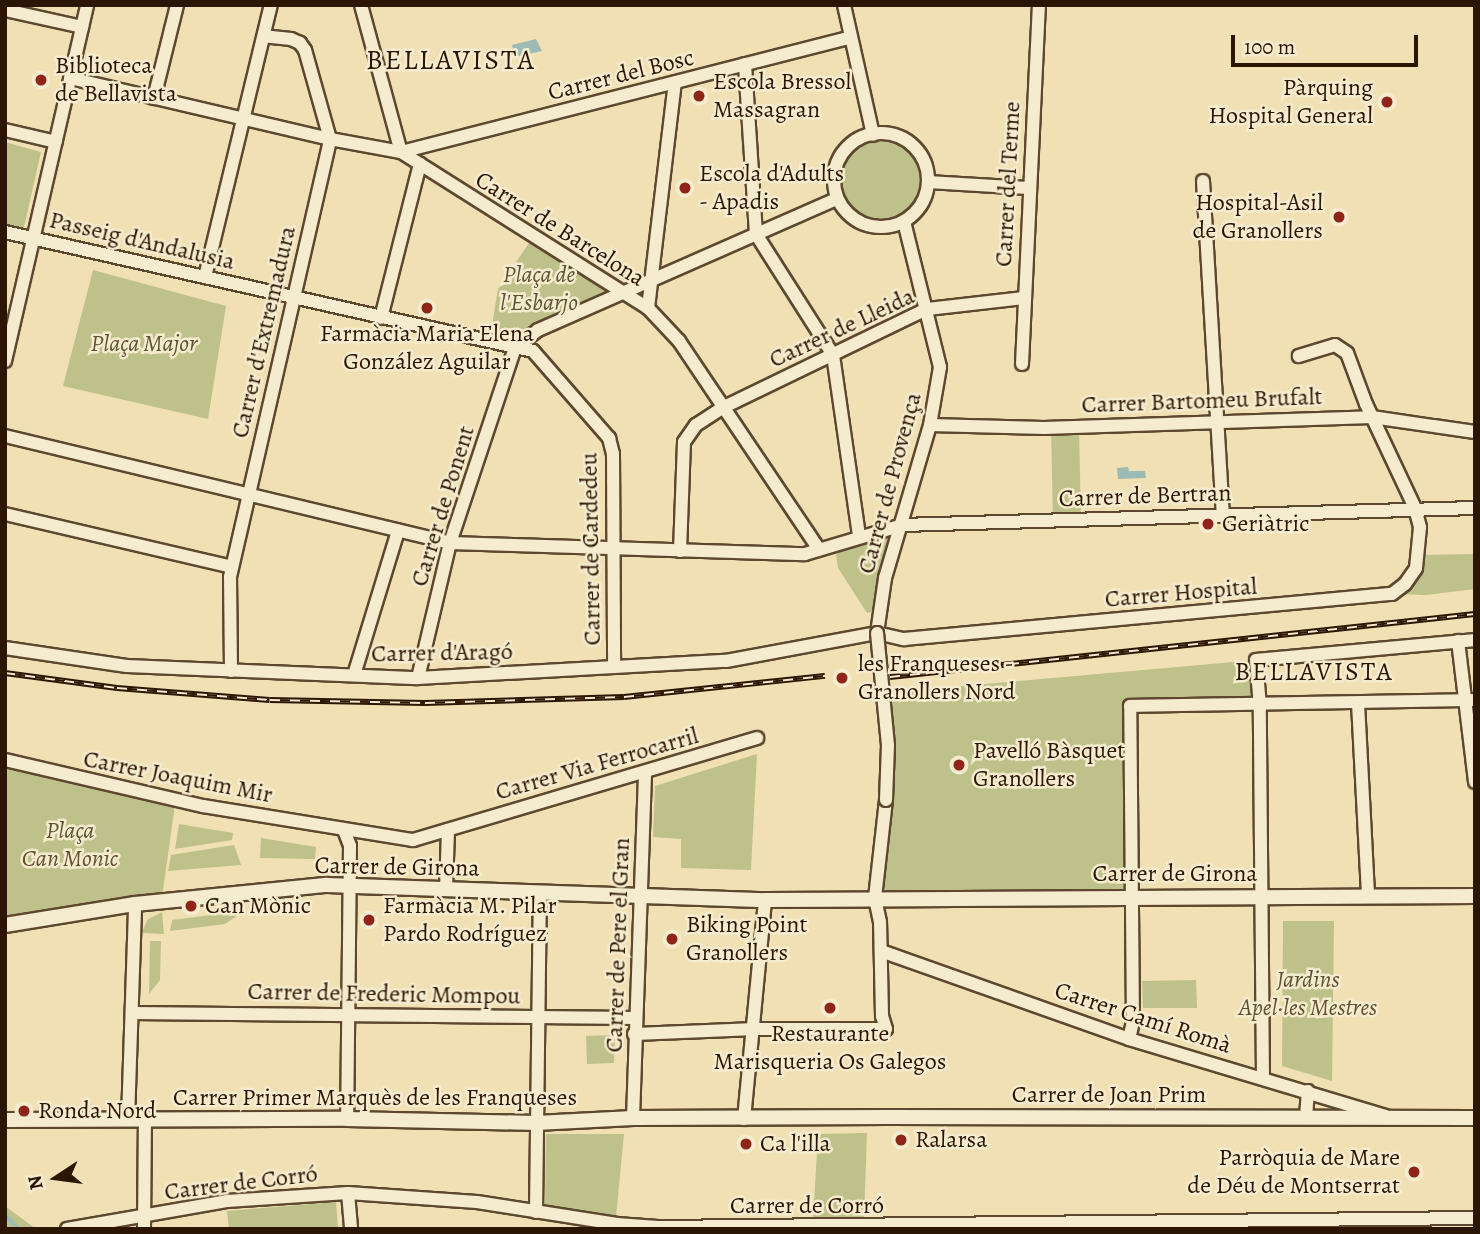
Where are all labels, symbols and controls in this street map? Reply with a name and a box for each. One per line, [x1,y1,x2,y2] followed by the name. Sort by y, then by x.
[1235,21,1422,65] scale bar
[1244,33,1295,61] text: 100 m
[367,43,535,77] district label: BELLAVISTA
[545,43,697,107] street label: Carrer del Bosc
[55,52,177,108] place label: Biblioteca de Bellavista
[713,68,851,124] place label: Escola Bressol Massagran
[33,72,49,88] marker: Biblioteca de Bellavista
[1208,74,1373,130] place label: Pàrquing Hospital General
[691,88,707,104] marker: Escola Bressol Massagran
[1379,94,1395,110] marker: Pàrquing Hospital General
[989,101,1027,267] street label: Carrer del Terme
[699,160,844,216] place label: Escola d'Adults - Apadis
[470,165,650,293] street label: Carrer de Barcelona
[677,180,693,196] marker: Escola d'Adults - Apadis
[1193,189,1323,245] place label: Hospital-Asil de Granollers
[46,206,238,276] street label: Passeig d'Andalusia
[1329,207,1349,227] marker: Hospital-Asil de Granollers
[226,223,302,441] street label: Carrer d'Extremadura
[500,261,578,317] park label: Plaça de l'Esbarjo
[765,282,919,374] street label: Carrer de Lleida
[419,300,435,316] marker: Farmàcia Maria Elena González Aguilar
[320,320,534,376] place label: Farmàcia Maria Elena González Aguilar
[91,330,197,358] park label: Plaça Major
[1081,382,1323,420] street label: Carrer Bartomeu Brufalt
[852,389,928,577] street label: Carrer de Provença
[405,422,481,590] street label: Carrer de Ponent
[575,452,607,646] street label: Carrer de Cardedeu
[1058,479,1232,513] street label: Carrer de Bertran
[1222,510,1309,538] place label: Geriàtric
[1200,516,1216,532] marker: Geriàtric
[1104,572,1258,614] street label: Carrer Hospital
[371,637,513,669] street label: Carrer d'Aragó
[858,650,1015,706] place label: les Franqueses - Granollers Nord
[1236,656,1392,688] district label: BELLAVISTA
[832,668,852,688] marker: les Franqueses - Granollers Nord
[492,721,702,807] street label: Carrer Via Ferrocarril
[973,737,1125,793] place label: Pavelló Bàsquet Granollers
[81,745,275,809] street label: Carrer Joaquim Mir
[951,757,967,773] marker: Pavelló Bàsquet Granollers
[22,817,118,873] park label: Plaça Can Monic
[600,837,636,1053] street label: Carrer de Pere el Gran
[314,851,480,883] street label: Carrer de Girona
[1093,860,1257,888] street label: Carrer de Girona
[205,892,311,920] place label: Can Mònic
[383,892,557,948] place label: Farmàcia M. Pilar Pardo Rodríguez
[183,898,199,914] marker: Can Mònic
[686,911,807,967] place label: Biking Point Granollers
[361,912,377,928] marker: Farmàcia M. Pilar Pardo Rodríguez
[664,931,680,947] marker: Biking Point Granollers
[1239,966,1377,1022] park label: Jardins Apel·les Mestres
[1051,976,1235,1060] street label: Carrer Camí Romà
[247,977,521,1011] street label: Carrer de Frederic Mompou
[822,1000,838,1016] marker: Restaurante Marisqueria Os Galegos
[714,1020,946,1076] place label: Restaurante Marisqueria Os Galegos
[1012,1081,1206,1109] street label: Carrer de Joan Prim
[173,1084,577,1112] street label: Carrer Primer Marquès de les Franqueses
[38,1097,156,1125] place label: Ronda Nord
[16,1103,32,1119] marker: Ronda Nord
[915,1126,987,1154] place label: Ralarsa
[760,1130,831,1158] place label: Ca l'illa
[893,1132,909,1148] marker: Ralarsa
[738,1136,754,1152] marker: Ca l'illa
[21,1143,91,1213] north arrow
[1187,1144,1400,1200] place label: Parròquia de Mare de Déu de Montserrat
[163,1159,319,1207] street label: Carrer de Corró
[1406,1164,1422,1180] marker: Parròquia de Mare de Déu de Montserrat
[21,1173,50,1192] text: N
[730,1192,884,1220] street label: Carrer de Corró

